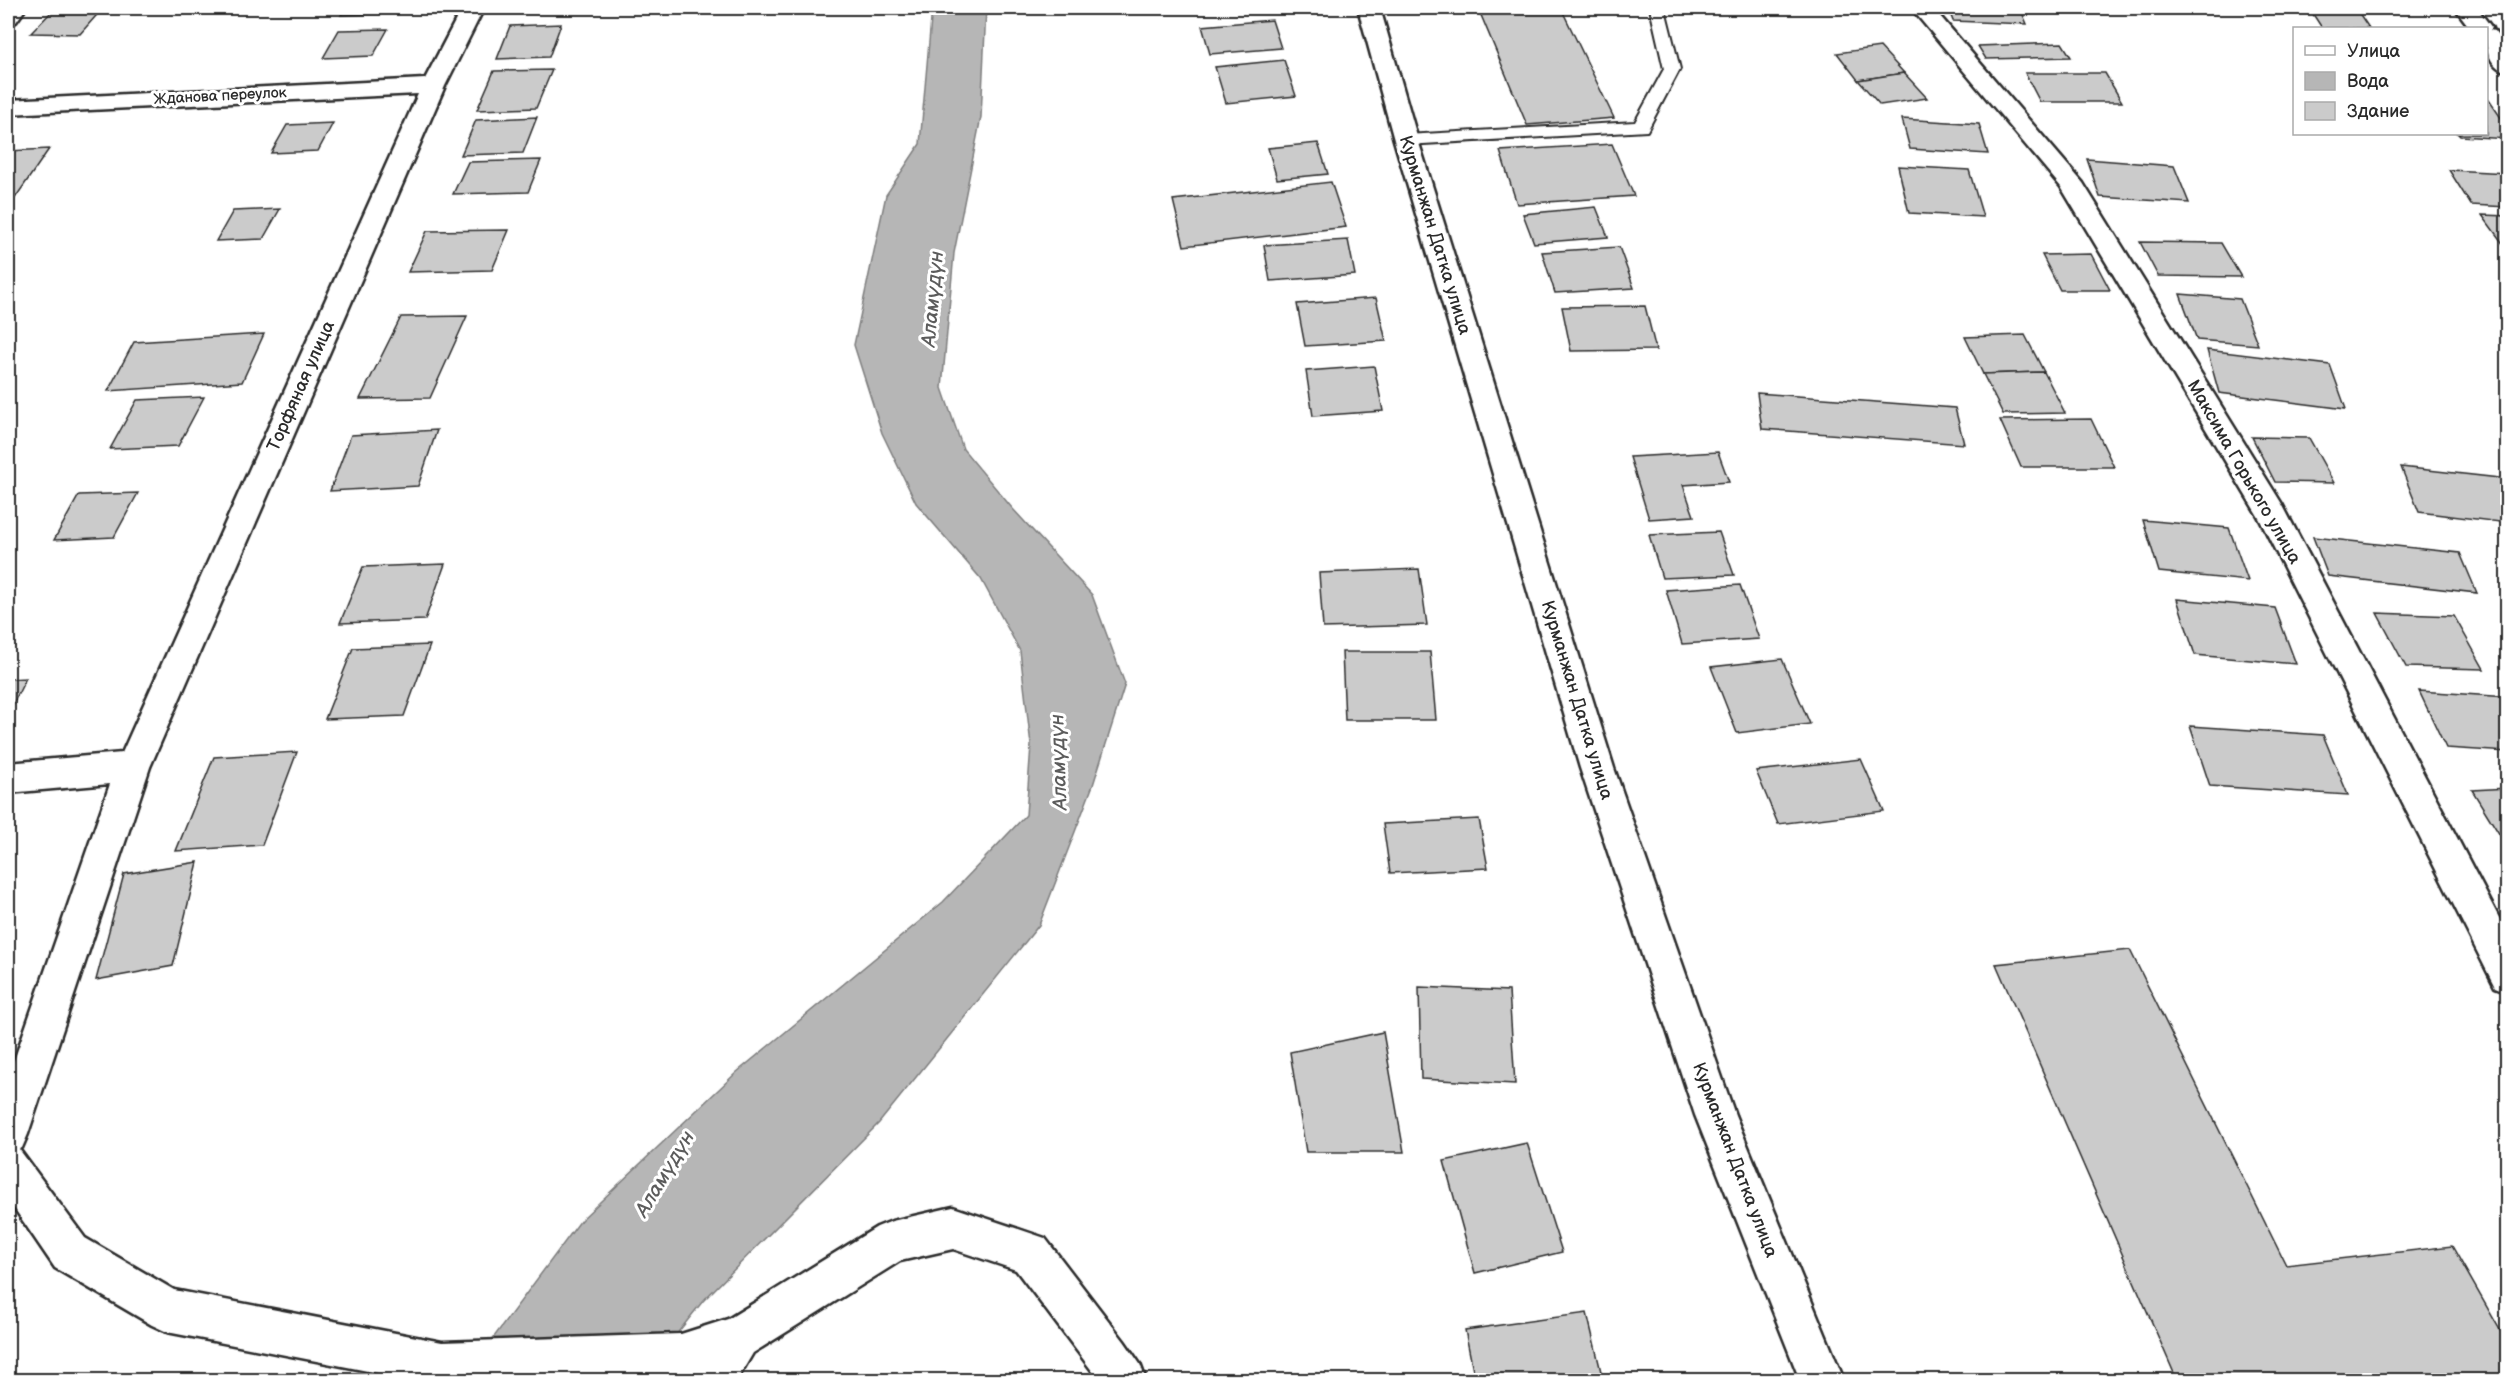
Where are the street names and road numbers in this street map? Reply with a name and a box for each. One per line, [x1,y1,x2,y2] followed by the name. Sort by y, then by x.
[153,83,287,109] street label: Жданова переулок
[1395,133,1475,337] street label: Курманжан Датка улица
[263,317,339,454] street label: Торфяная улица
[2183,376,2305,568] street label: Максима Горького улица
[1537,598,1617,802] street label: Курманжан Датка улица
[1688,1060,1782,1261] street label: Курманжан Датка улица

